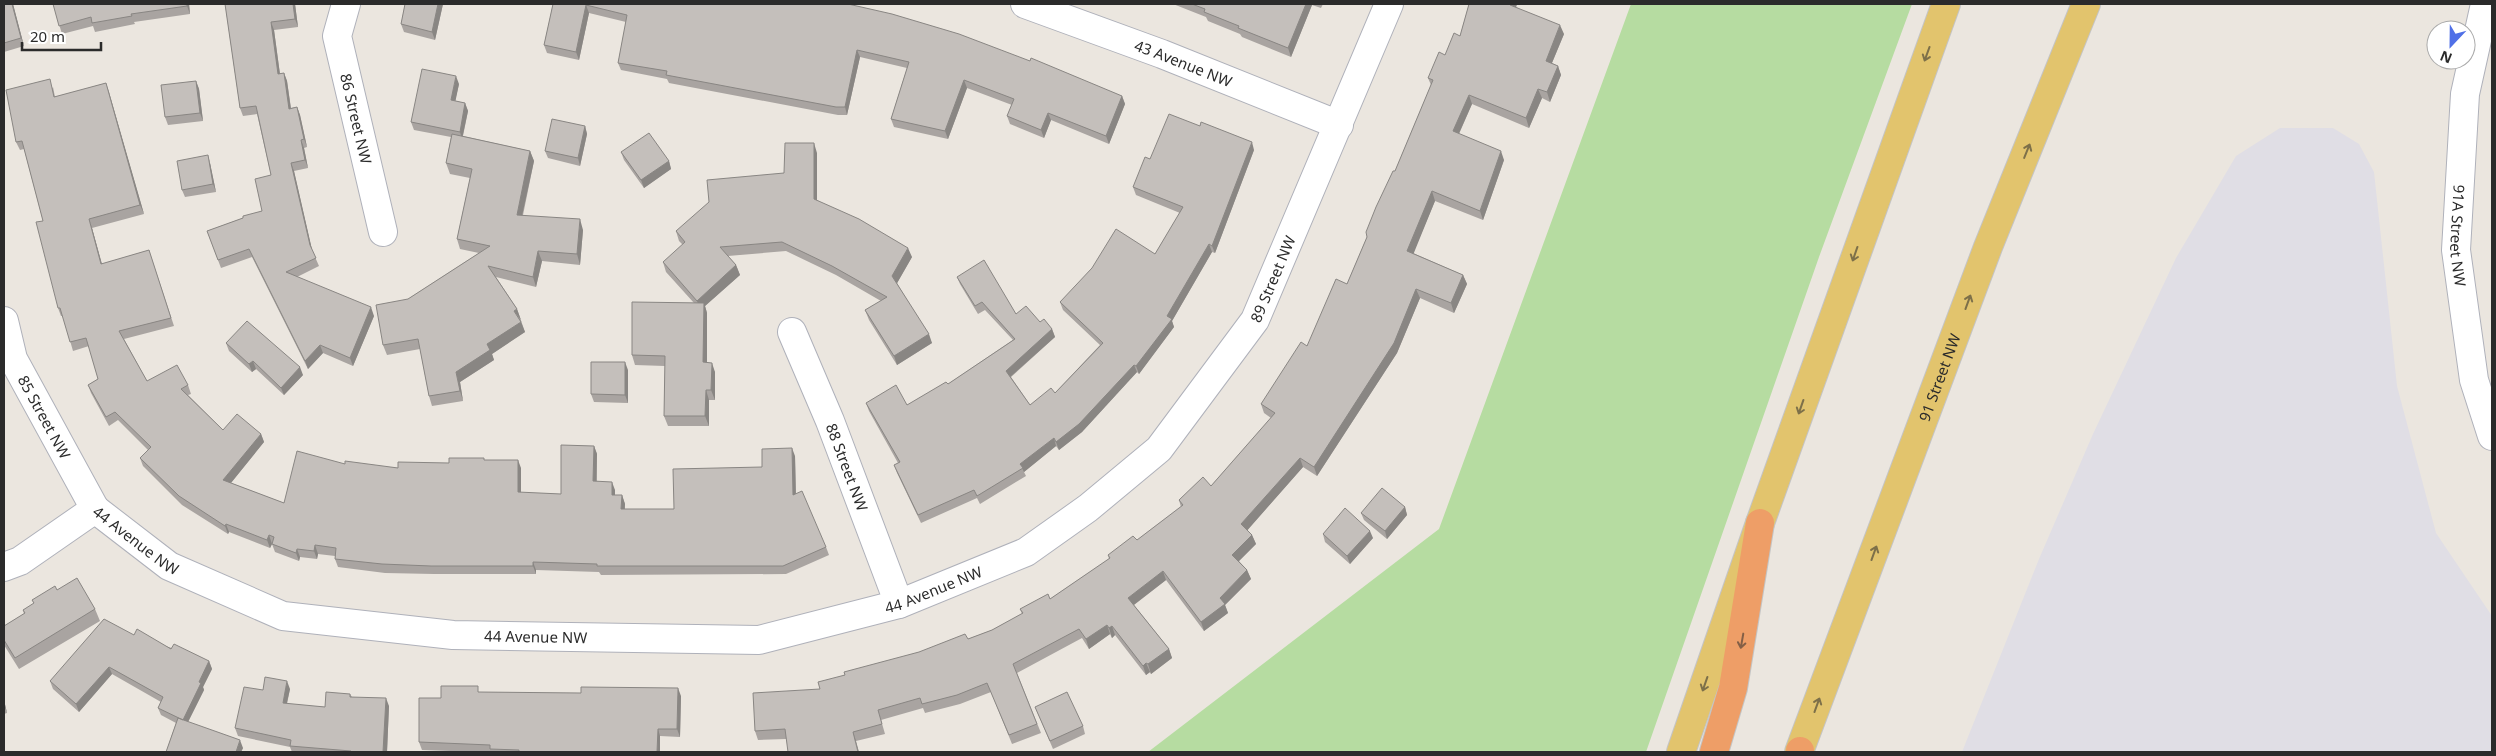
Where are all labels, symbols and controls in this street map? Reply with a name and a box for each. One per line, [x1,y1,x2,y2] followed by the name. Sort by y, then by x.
[22,20,101,52] scale bar
[2426,20,2476,70] north arrow
[30,26,65,46] text: 20 m
[1132,35,1235,91] street label: 43 Avenue NW
[1922,46,1931,61] one-way arrow
[2437,47,2455,68] text: N
[336,71,377,166] street label: 86 Street NW
[2022,144,2032,159] one-way arrow
[2446,184,2471,288] street label: 91A Street NW
[1245,232,1300,325] street label: 89 Street NW
[1850,246,1859,261] one-way arrow
[1963,295,1973,310] one-way arrow
[1914,331,1965,424] street label: 91 Street NW
[14,372,76,462] street label: 85 Street NW
[1796,399,1805,414] one-way arrow
[822,420,873,514] street label: 88 Street NW
[89,501,182,579] street label: 44 Avenue NW
[1870,546,1879,561] one-way arrow
[883,561,985,617] street label: 44 Avenue NW
[484,626,587,647] street label: 44 Avenue NW
[1736,632,1746,648] one-way arrow
[1700,676,1709,691] one-way arrow
[1813,698,1822,713] one-way arrow

